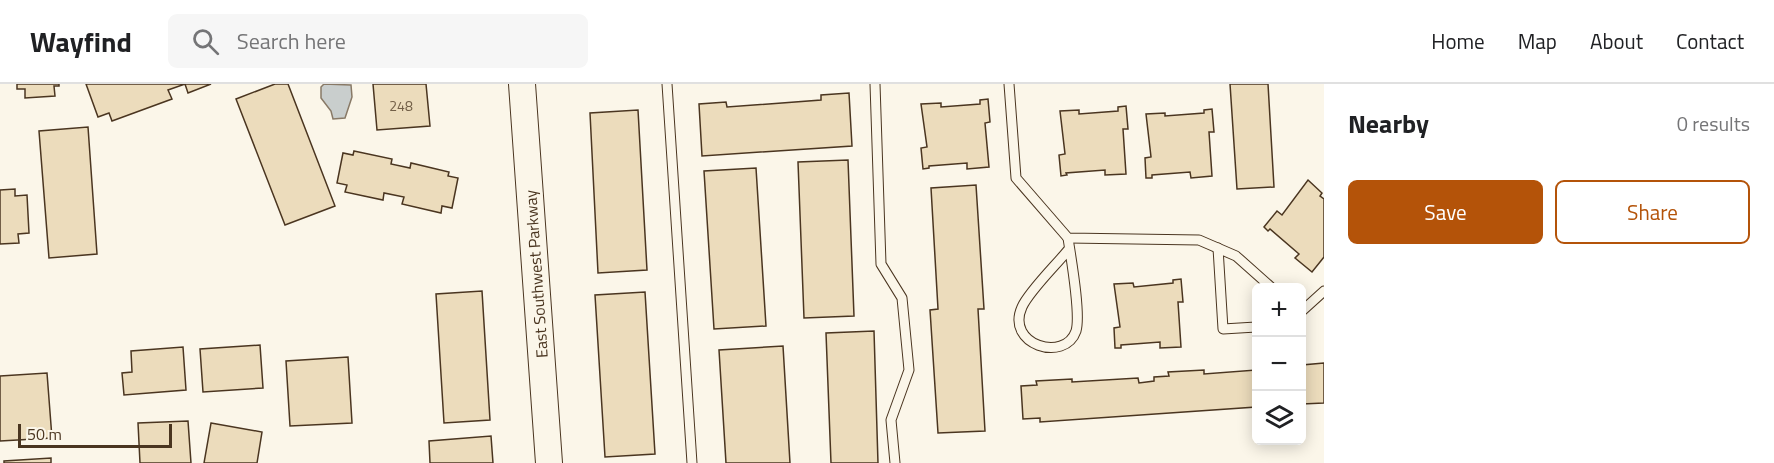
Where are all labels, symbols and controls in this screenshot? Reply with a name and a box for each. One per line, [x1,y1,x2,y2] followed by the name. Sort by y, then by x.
[168,14,588,68] search box
[30,20,132,63] text: Wayfind
[237,24,346,58] text: Search here
[189,25,222,58] icon: search
[1431,25,1485,57] text: Home
[1518,25,1557,57] text: Map
[1590,25,1643,57] text: About
[1676,25,1744,57] text: Contact
[389,95,413,116] house number: 248
[1348,104,1429,143] text: Nearby
[1677,108,1750,139] text: 0 results
[1348,180,1543,244] button: Save
[1555,180,1750,244] button: Share
[518,189,554,359] street label: East Southwest Parkway
[1252,283,1306,445] map controls
[1252,283,1306,337] button: +
[1252,337,1306,391] button: −
[1252,391,1306,445] button: layers
[18,421,172,448] scale bar
[27,422,62,446] text: 50 m

